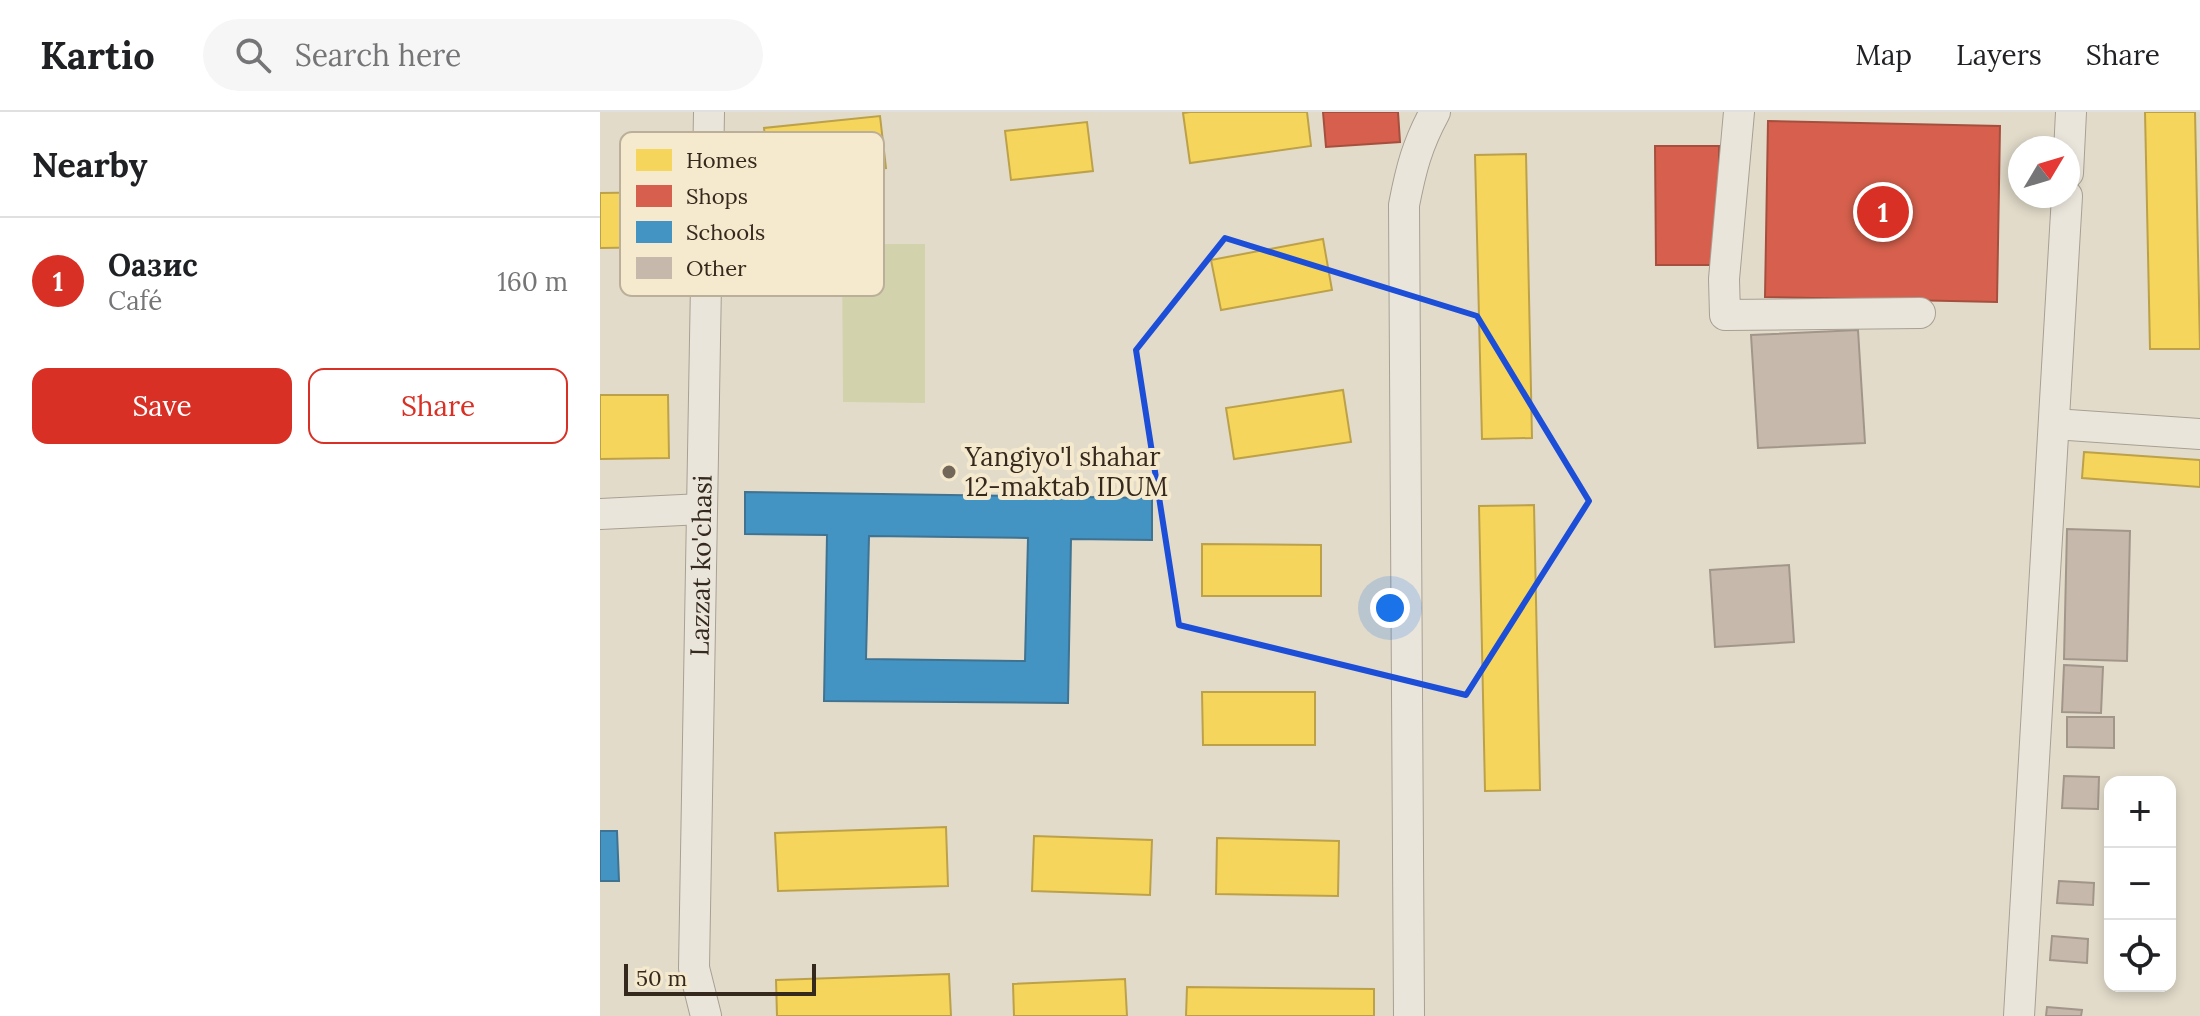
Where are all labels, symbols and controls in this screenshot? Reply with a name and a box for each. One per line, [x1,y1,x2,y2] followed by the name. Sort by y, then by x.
[203,19,763,91] search box
[40,31,155,79] text: Kartio
[231,33,275,77] icon: search
[295,36,461,74] text: Search here
[1855,37,1912,73] text: Map
[1956,37,2042,73] text: Layers
[2086,37,2160,73] text: Share
[620,132,884,296] legend
[2008,136,2080,208] north arrow
[32,143,148,186] text: Nearby
[686,146,757,174] text: Homes
[686,182,748,210] text: Shops
[1857,182,1909,242] pin: 1
[686,218,765,246] text: Schools
[108,246,198,284] text: Оазис
[686,254,747,282] text: Other
[53,265,63,298] text: 1
[497,265,568,298] text: 160 m
[108,284,162,317] text: Café
[32,368,292,444] button: Save
[308,368,568,444] button: Share
[964,440,1168,503] place label: Yangiyo'l shahar 12-maktab IDUM
[940,463,958,481] marker: Yangiyo'l shahar 12-maktab IDUM
[682,475,719,657] street label: Lazzat ko'chasi
[1370,588,1410,628] your location
[2104,776,2176,992] map controls
[2104,776,2176,848] button: +
[2104,848,2176,920] button: −
[2104,920,2176,992] button: locate
[624,960,816,996] scale bar
[636,964,687,992] text: 50 m

